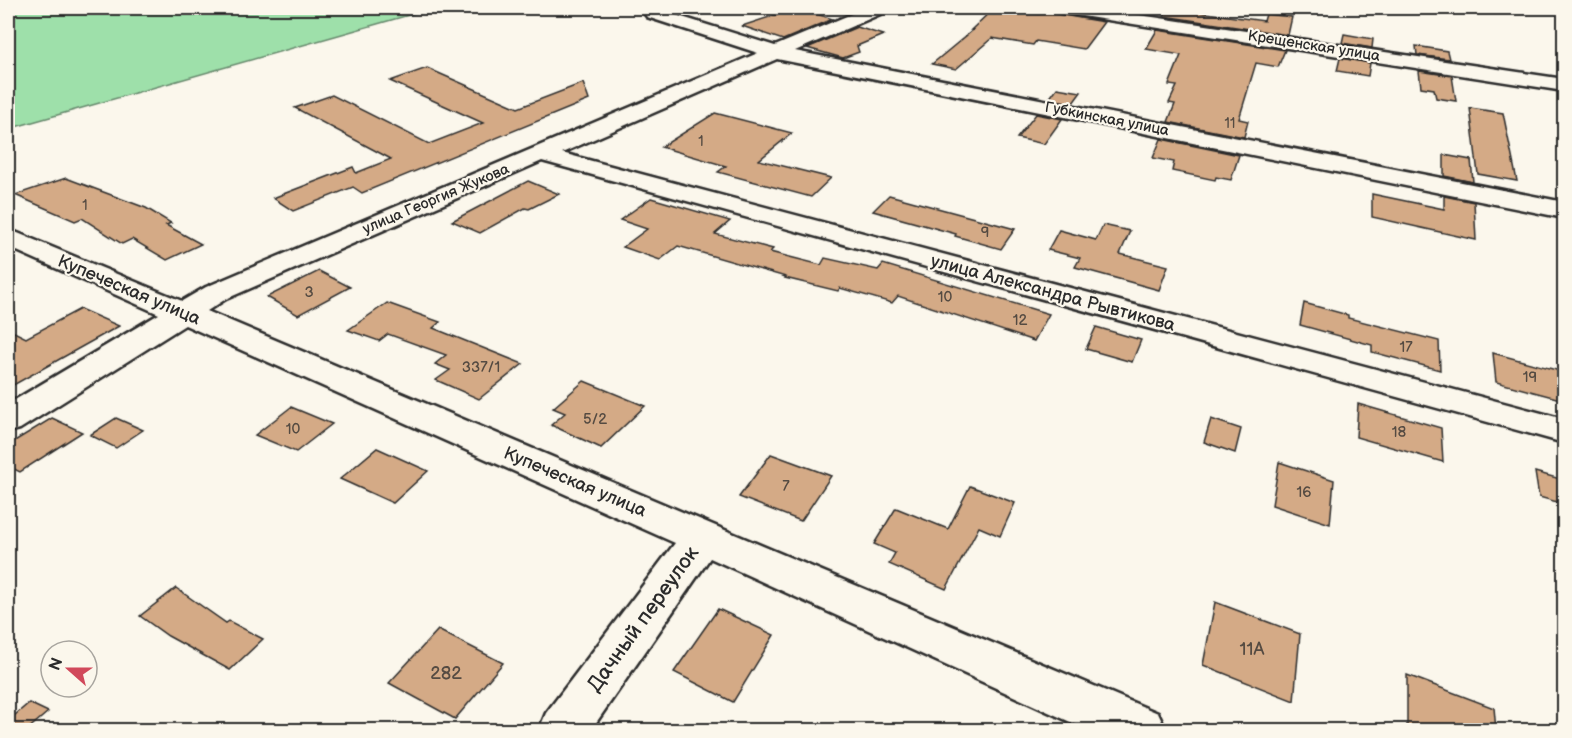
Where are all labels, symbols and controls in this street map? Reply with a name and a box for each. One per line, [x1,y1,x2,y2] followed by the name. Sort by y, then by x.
[1247,26,1382,66] street label: Крещенская улица
[1043,98,1171,140] street label: Губкинская улица
[1225,115,1235,132] house number: 11
[698,133,704,150] house number: 1
[360,159,512,238] street label: улица Георгия Жукова
[82,197,88,214] house number: 1
[981,223,989,242] house number: 9
[54,250,204,330] street label: Купеческая улица
[928,250,1178,336] street label: улица Александра Рывтикова
[304,283,314,302] house number: 3
[938,288,952,307] house number: 10
[1013,311,1027,330] house number: 12
[1399,338,1413,357] house number: 17
[462,358,500,377] house number: 337/1
[1523,368,1537,387] house number: 19
[583,410,607,429] house number: 5/2
[286,420,300,439] house number: 10
[1392,423,1407,442] house number: 18
[500,442,650,522] street label: Купеческая улица
[782,477,790,496] house number: 7
[1297,483,1311,502] house number: 16
[582,541,704,697] street label: Дачный переулок
[39,639,99,699] north arrow
[1240,639,1265,660] house number: 11А
[45,655,67,673] text: N
[430,663,462,684] house number: 282

